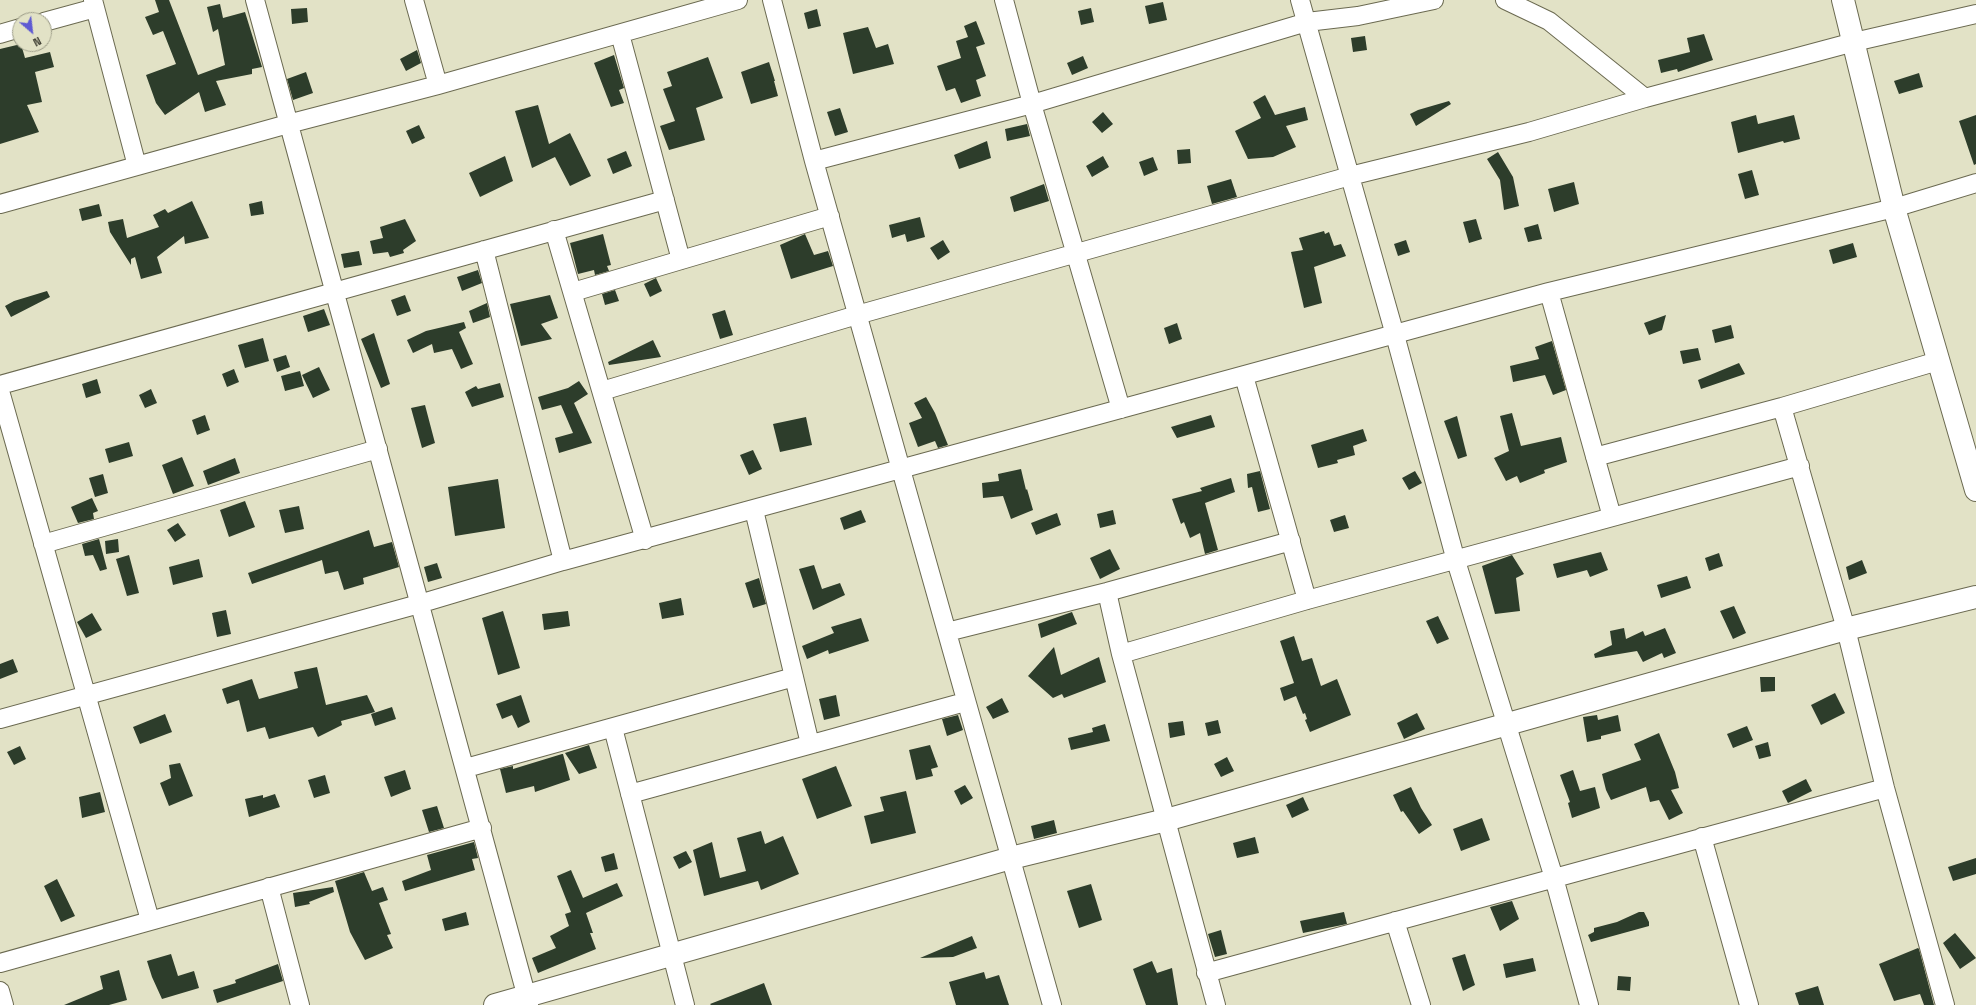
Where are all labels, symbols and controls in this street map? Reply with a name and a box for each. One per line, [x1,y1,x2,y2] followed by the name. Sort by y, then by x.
[12,12,52,52] north arrow
[31,34,44,50] text: N

